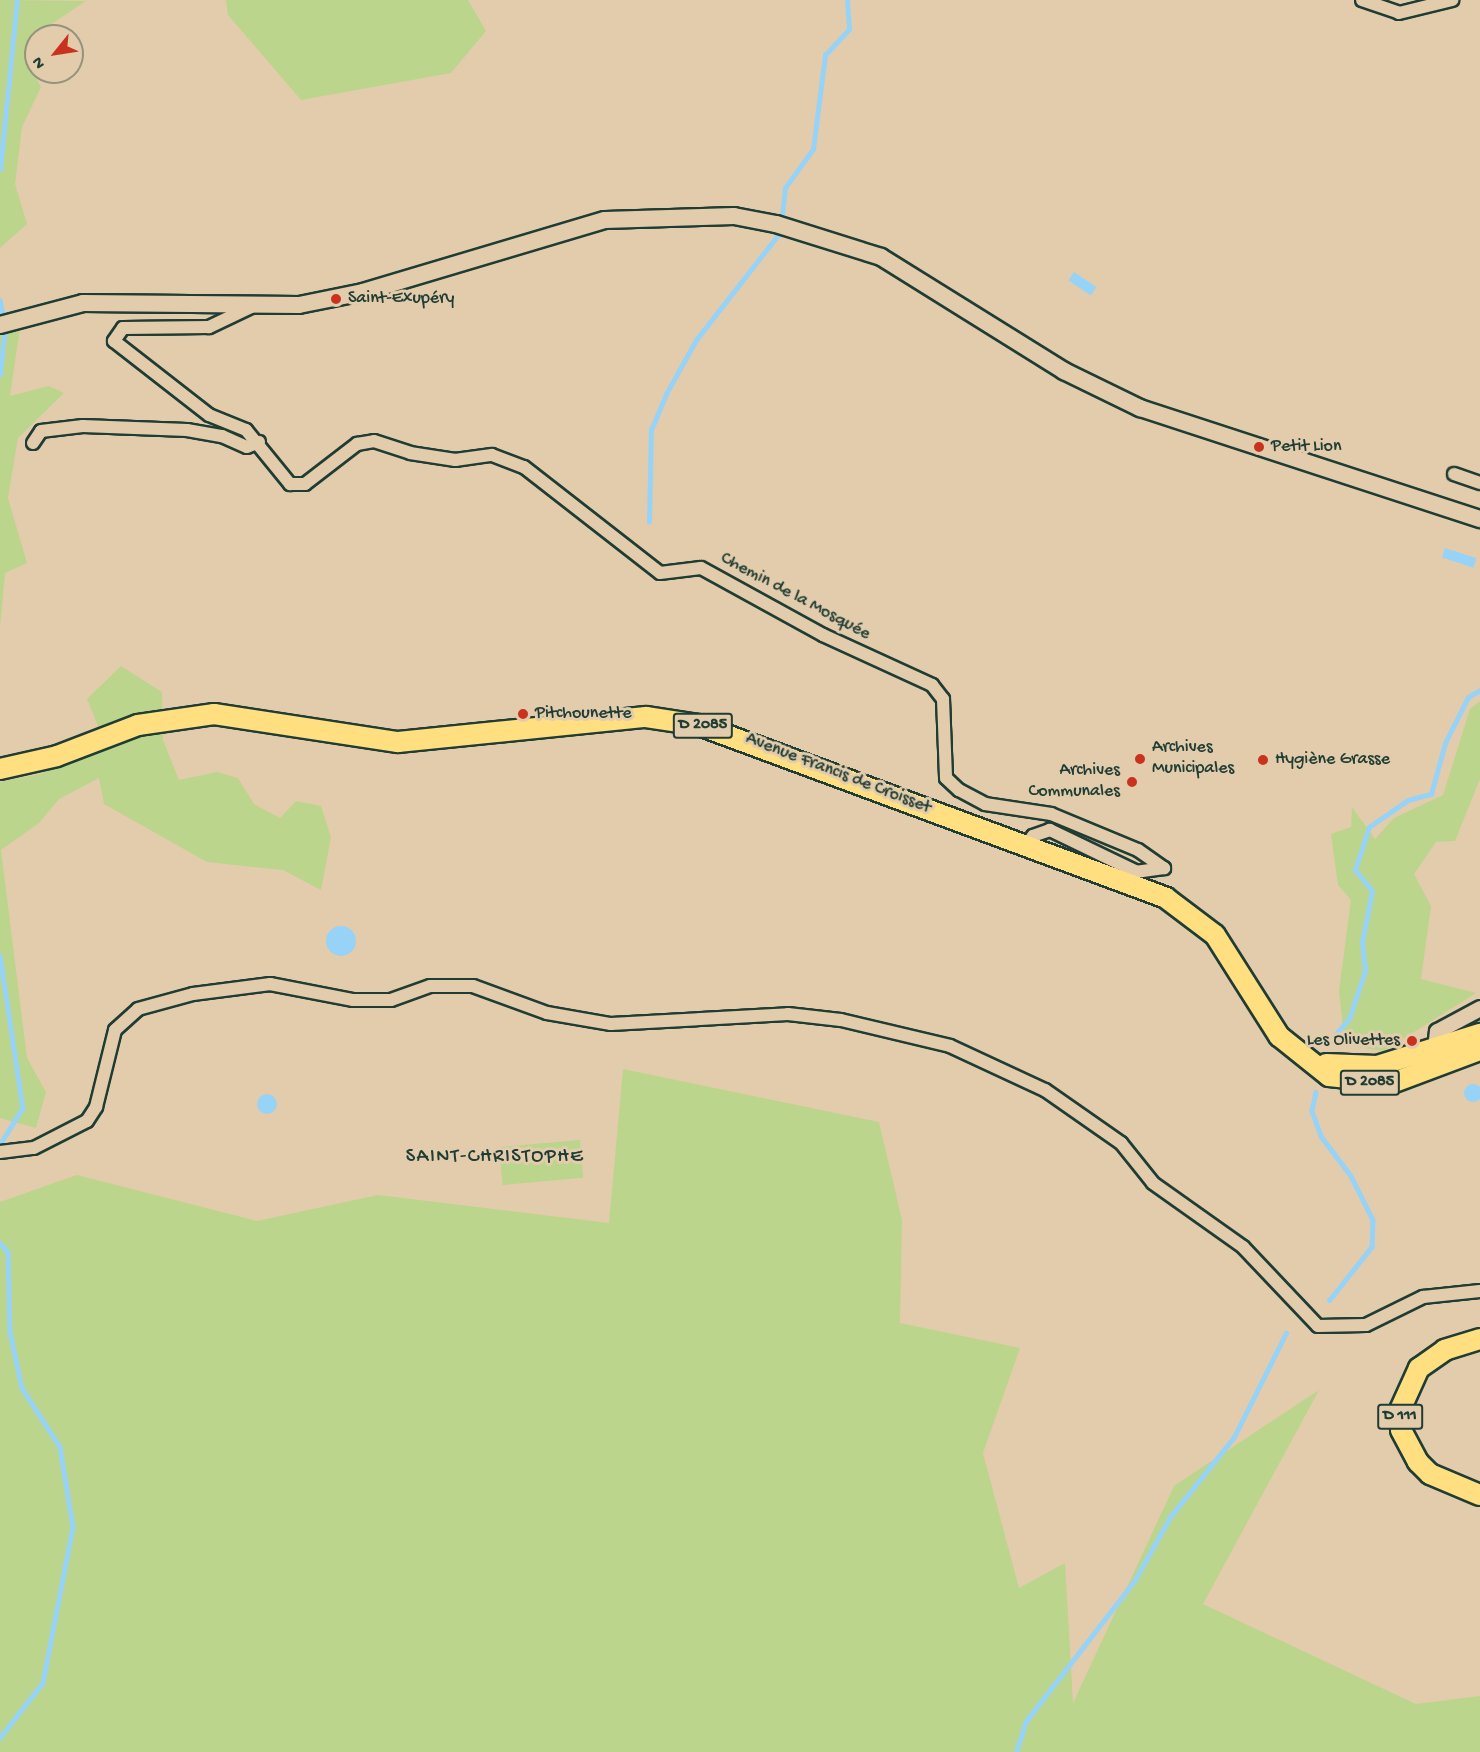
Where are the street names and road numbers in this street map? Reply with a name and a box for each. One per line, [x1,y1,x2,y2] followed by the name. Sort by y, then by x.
[716,548,874,646] street label: Chemin de la Mosquée
[672,713,734,739] road number: D 2085
[742,729,934,819] street label: Avenue Francis de Croisset
[1338,1070,1402,1096] road number: D 2085
[1376,1404,1424,1430] road number: D 111

